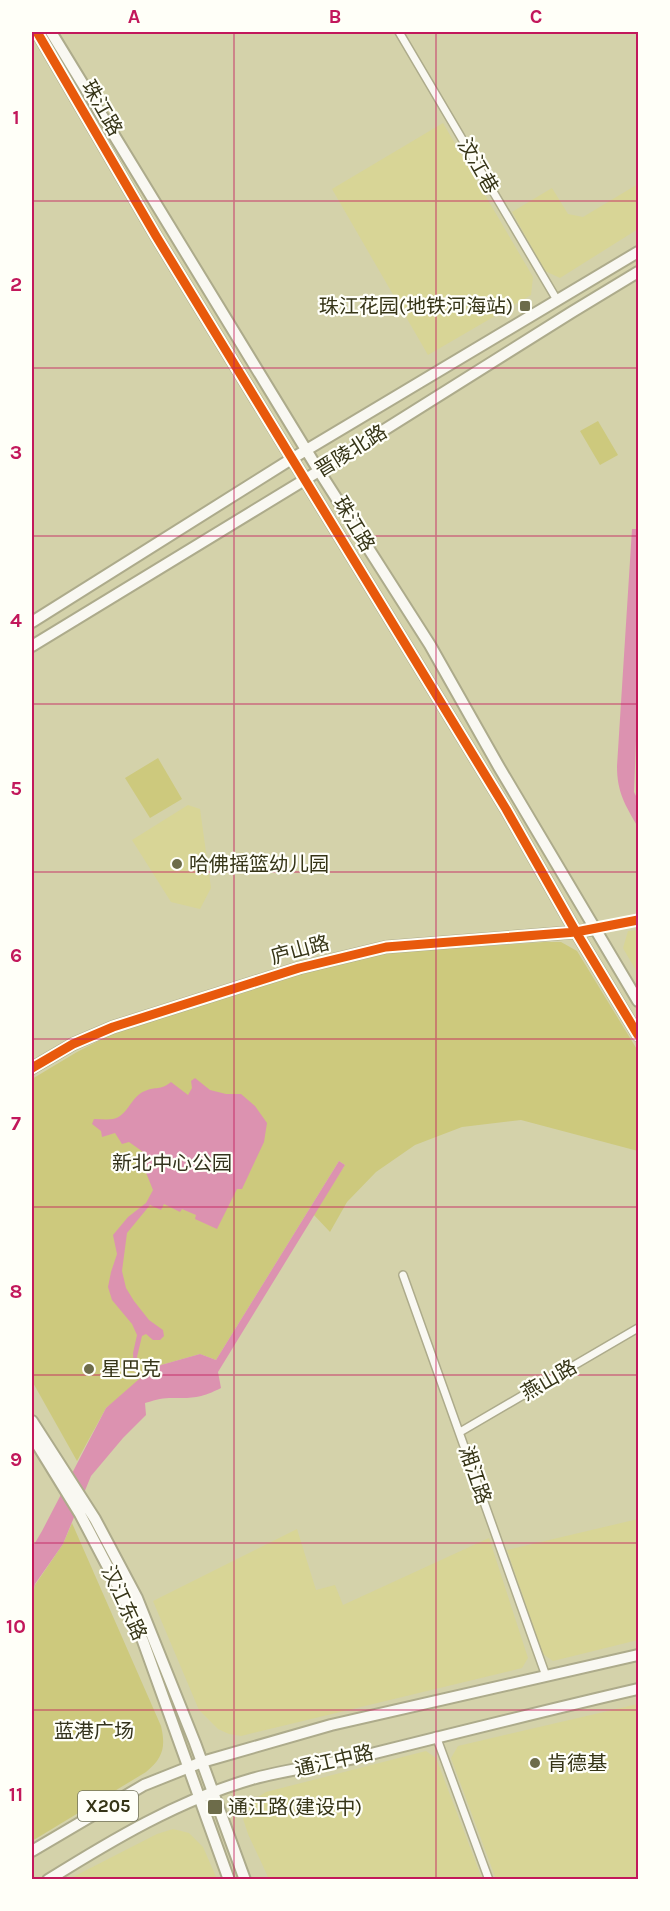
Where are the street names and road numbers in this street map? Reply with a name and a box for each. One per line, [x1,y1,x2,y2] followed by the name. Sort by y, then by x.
[77,76,127,140] street label: 珠江路
[453,134,503,198] street label: 汶江巷
[311,420,391,482] street label: 晋陵北路
[329,492,379,556] street label: 珠江路
[268,931,332,969] street label: 庐山路
[517,1355,581,1405] street label: 燕山路
[454,1443,496,1507] street label: 湘江路
[97,1562,151,1644] street label: 汉江东路
[292,1741,376,1781] street label: 通江中路
[78,1791,138,1821] road number: X205

